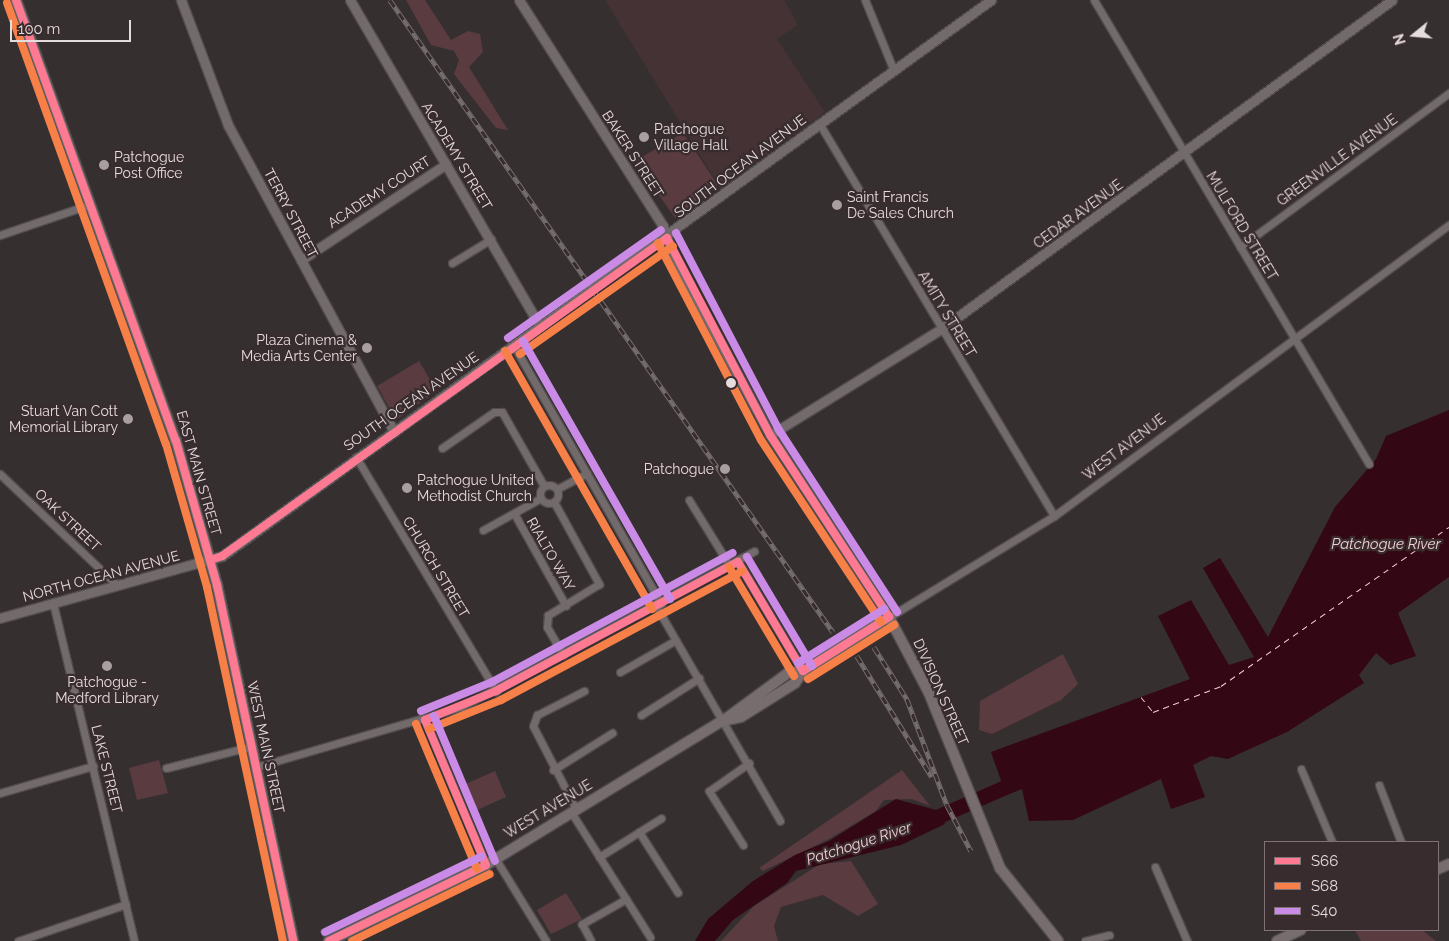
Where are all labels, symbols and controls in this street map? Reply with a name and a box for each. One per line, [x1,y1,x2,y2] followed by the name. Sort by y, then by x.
[12,10,134,42] scale bar
[1389,10,1439,60] north arrow
[18,20,60,38] text: 100 m
[1390,32,1409,47] text: N
[418,99,496,213] street label: ACADEMY STREET
[599,107,667,201] street label: BAKER STREET
[671,111,809,221] street label: SOUTH OCEAN AVENUE
[1273,111,1401,209] street label: GREENVILLE AVENUE
[654,121,728,154] place label: Patchogue Village Hall
[638,131,650,143] marker: Patchogue Village Hall
[114,149,184,182] place label: Patchogue Post Office
[324,152,434,232] street label: ACADEMY COURT
[98,159,110,171] marker: Patchogue Post Office
[260,165,322,261] street label: TERRY STREET
[1203,169,1281,283] street label: MULFORD STREET
[1030,176,1126,252] street label: CEDAR AVENUE
[847,189,954,222] place label: Saint Francis De Sales Church
[831,199,843,211] marker: Saint Francis De Sales Church
[915,268,979,360] street label: AMITY STREET
[241,332,357,364] place label: Plaza Cinema & Media Arts Center
[361,342,373,354] marker: Plaza Cinema & Media Arts Center
[340,348,482,454] street label: SOUTH OCEAN AVENUE
[726,378,736,388] unlabelled marker
[9,403,118,436] place label: Stuart Van Cott Memorial Library
[173,408,225,538] street label: EAST MAIN STREET
[1079,410,1169,484] street label: WEST AVENUE
[122,413,134,425] marker: Stuart Van Cott Memorial Library
[644,461,714,477] place label: Patchogue
[718,462,732,476] marker: Patchogue
[417,472,534,504] place label: Patchogue United Methodist Church
[401,482,413,494] marker: Patchogue United Methodist Church
[32,485,104,555] street label: OAK STREET
[399,513,473,621] street label: CHURCH STREET
[523,514,579,594] street label: RIALTO WAY
[1331,536,1441,554] water label: Patchogue River
[21,547,181,605] street label: NORTH OCEAN AVENUE
[910,636,972,748] street label: DIVISION STREET
[101,660,113,672] marker: Patchogue - Medford Library
[55,674,159,706] place label: Patchogue - Medford Library
[244,679,288,815] street label: WEST MAIN STREET
[88,723,126,815] street label: LAKE STREET
[501,776,595,842] street label: WEST AVENUE
[804,819,914,869] water label: Patchogue River
[1264,841,1439,931] legend
[1311,852,1338,870] text: S66
[1311,877,1338,895] text: S68
[1311,902,1337,920] text: S40

